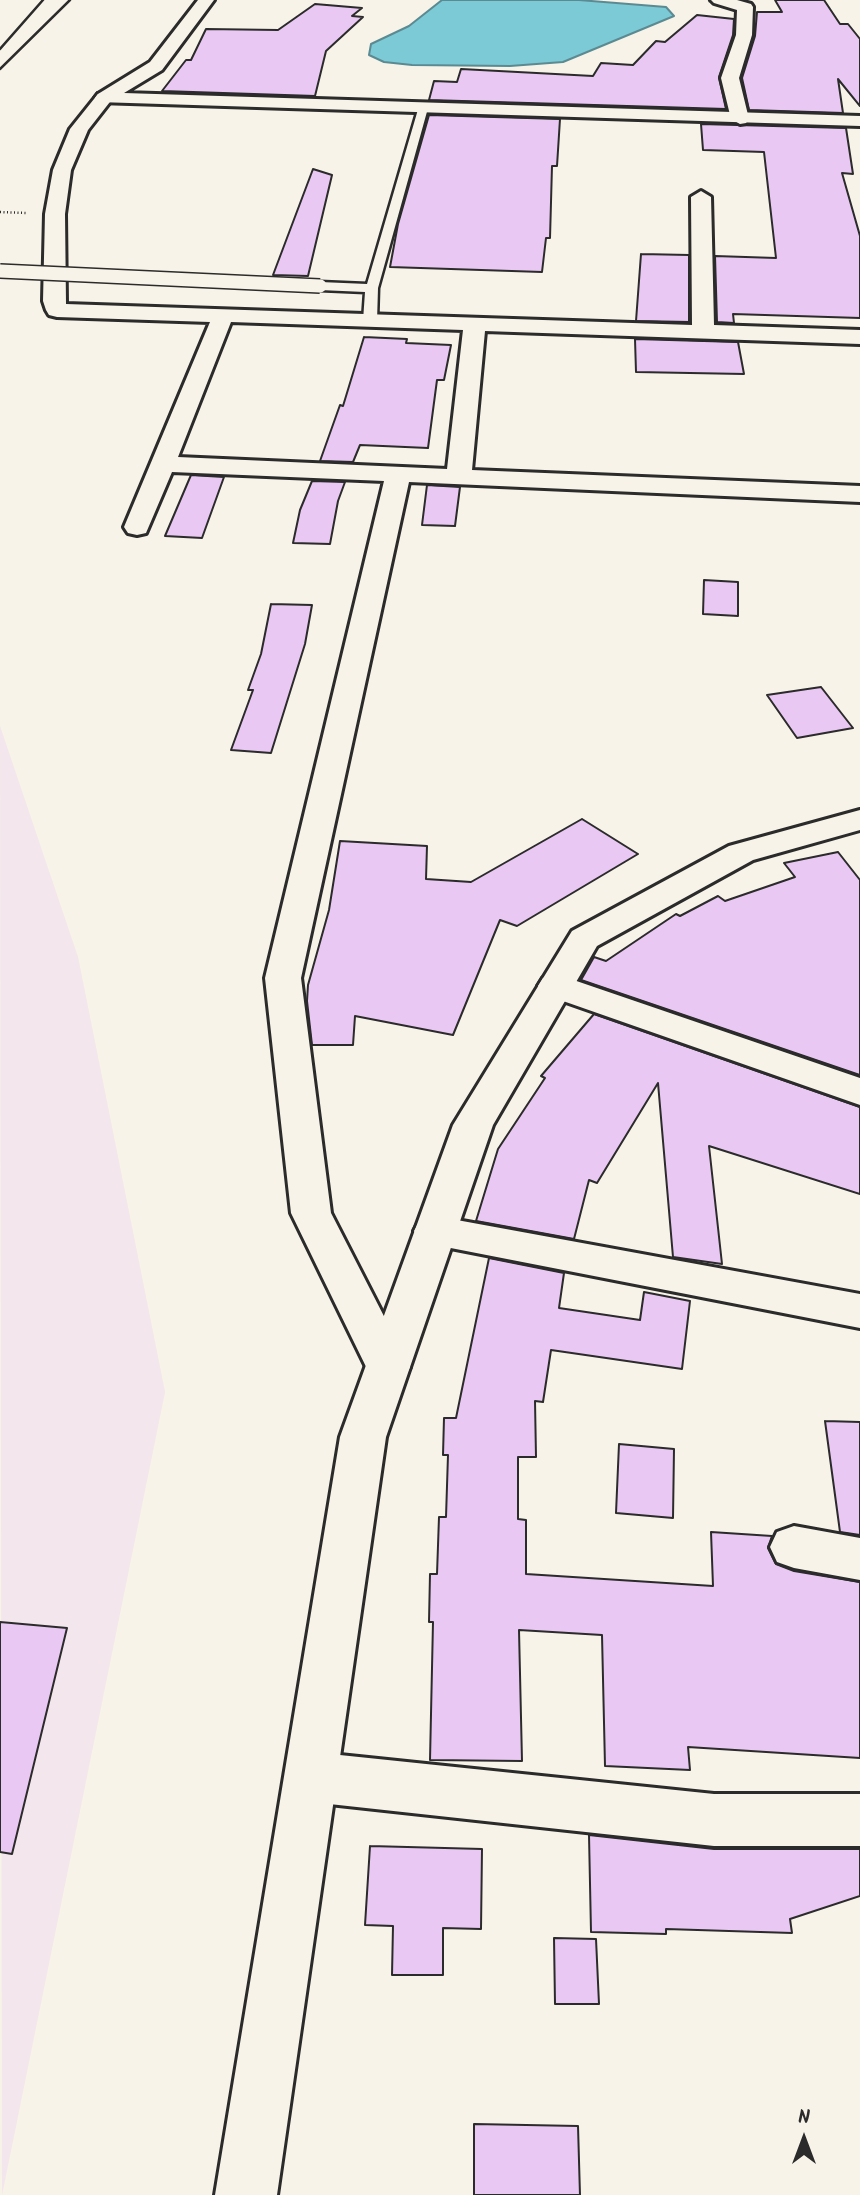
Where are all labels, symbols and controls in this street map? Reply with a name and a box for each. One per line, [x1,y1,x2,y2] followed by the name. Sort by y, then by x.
[798,2103,810,2133] text: N
[769,2104,839,2174] north arrow

